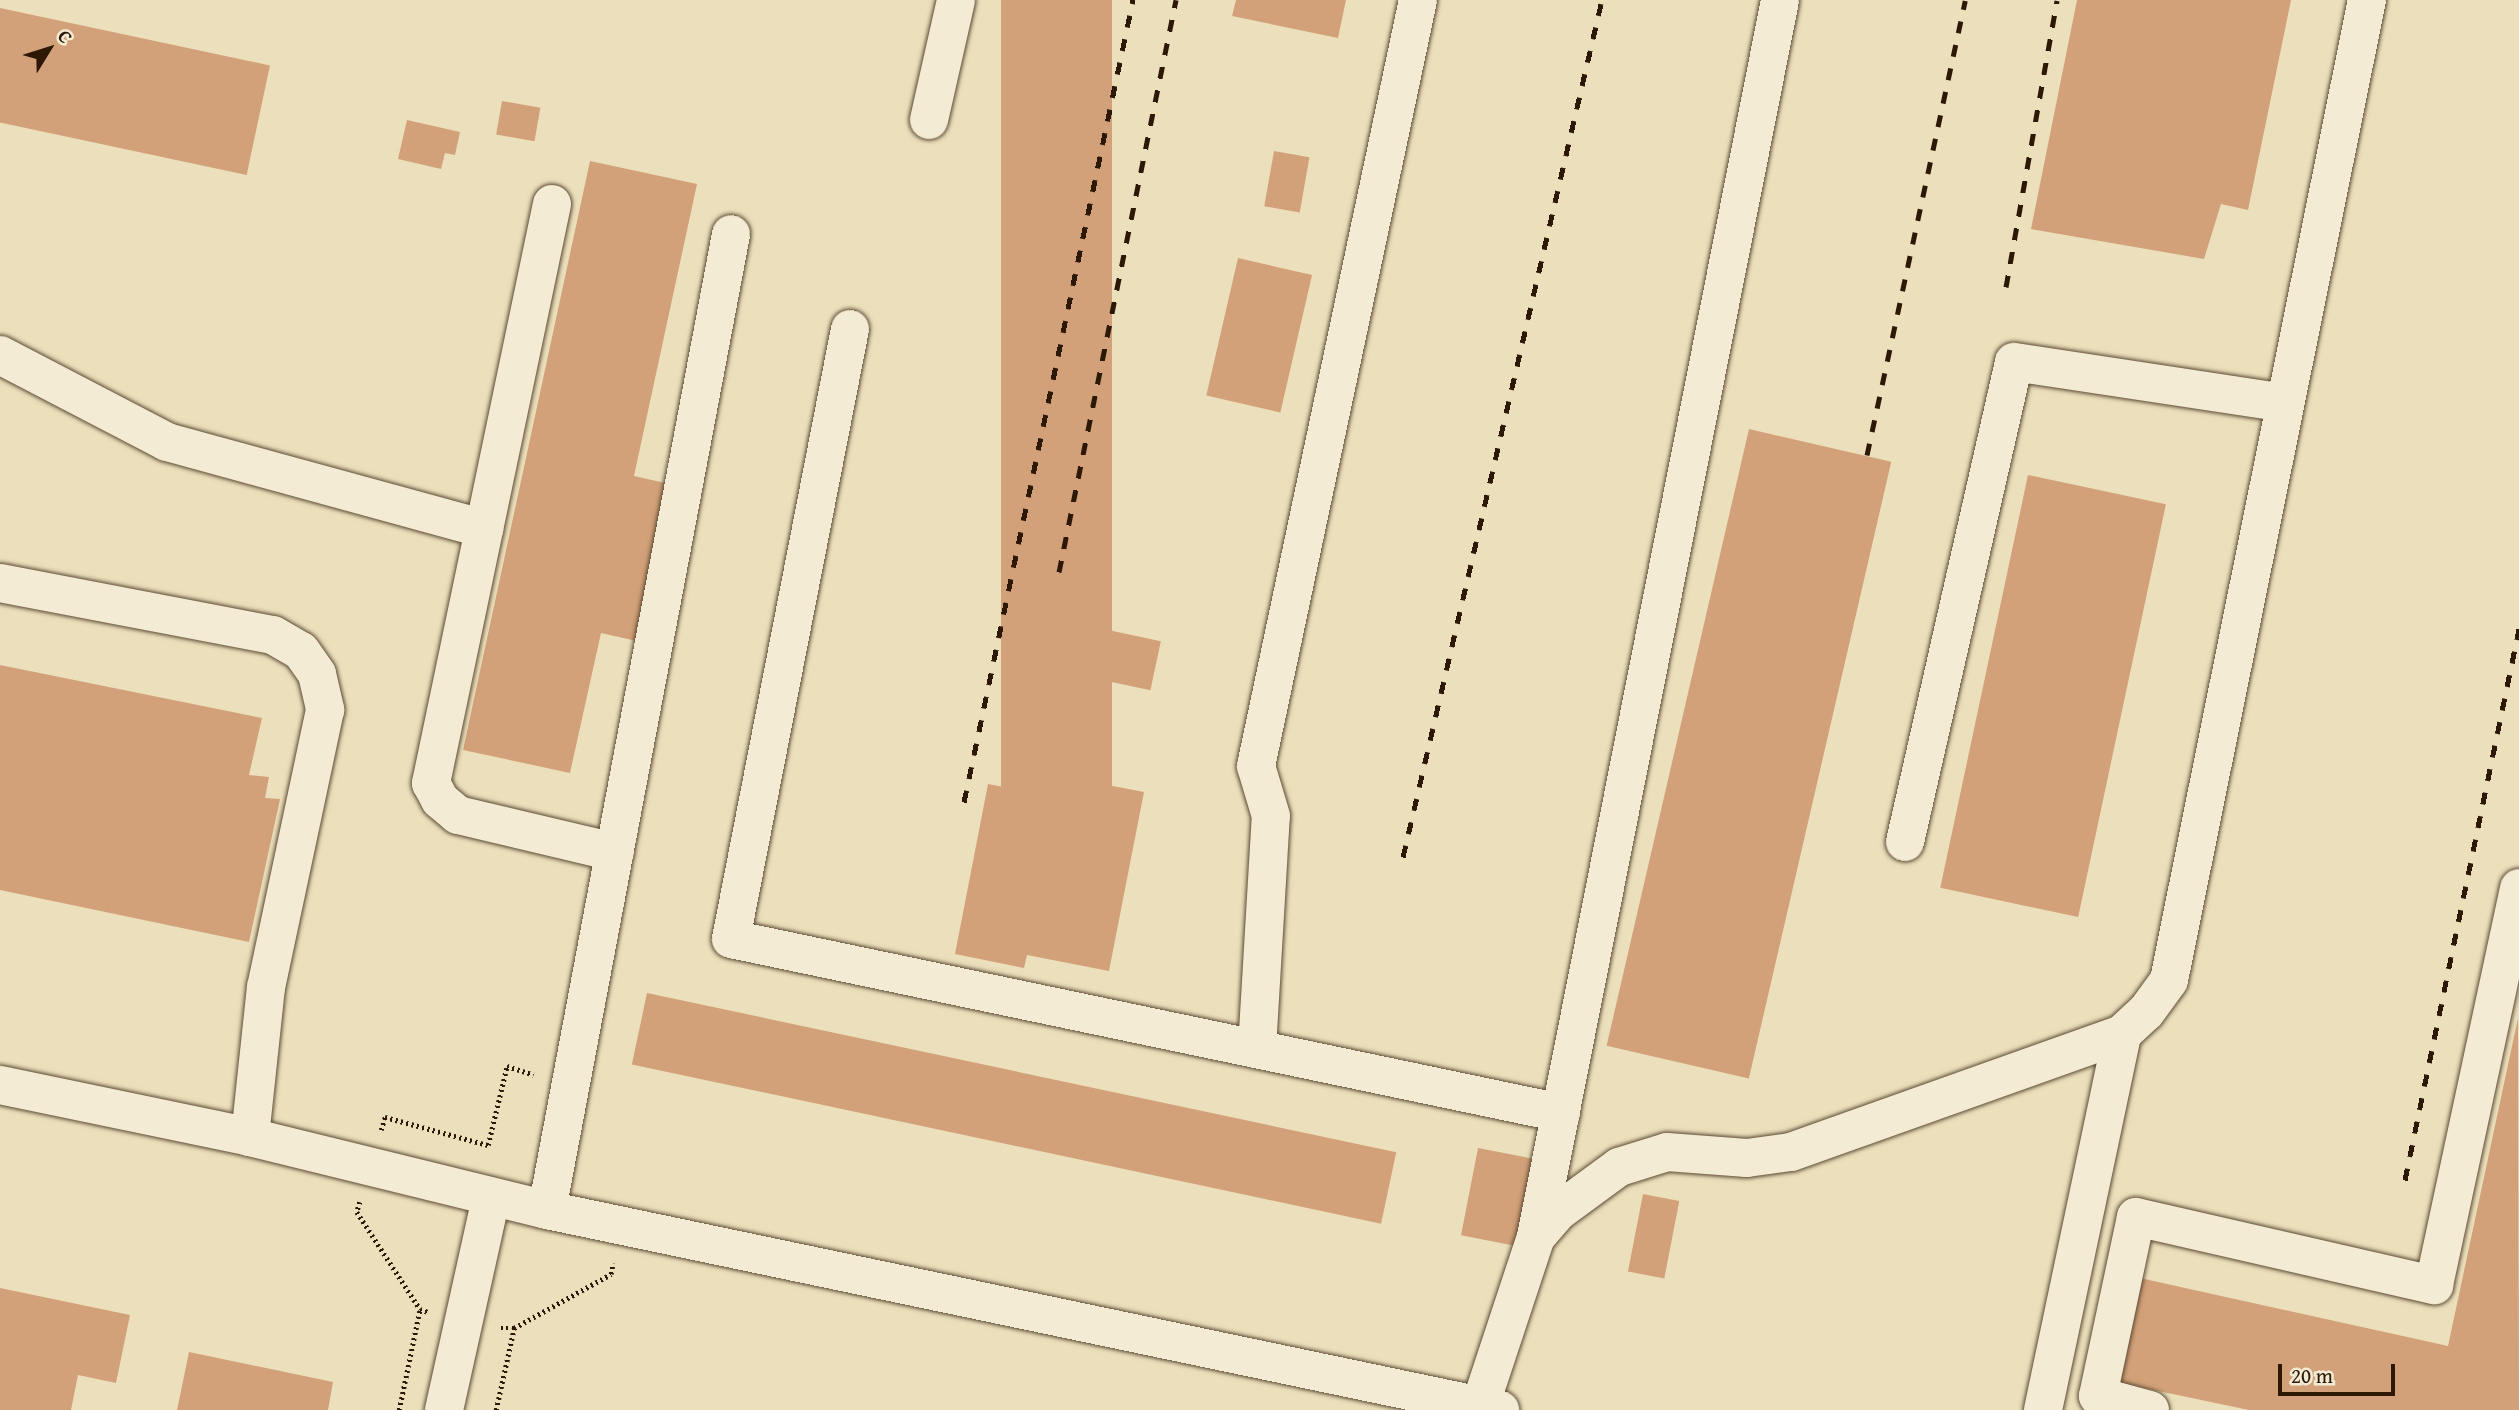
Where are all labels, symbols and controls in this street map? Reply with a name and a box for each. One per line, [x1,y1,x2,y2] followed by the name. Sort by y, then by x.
[14,14,84,84] north arrow
[51,23,80,49] text: С
[2281,1350,2398,1394] scale bar
[2291,1360,2333,1391] text: 20 m

